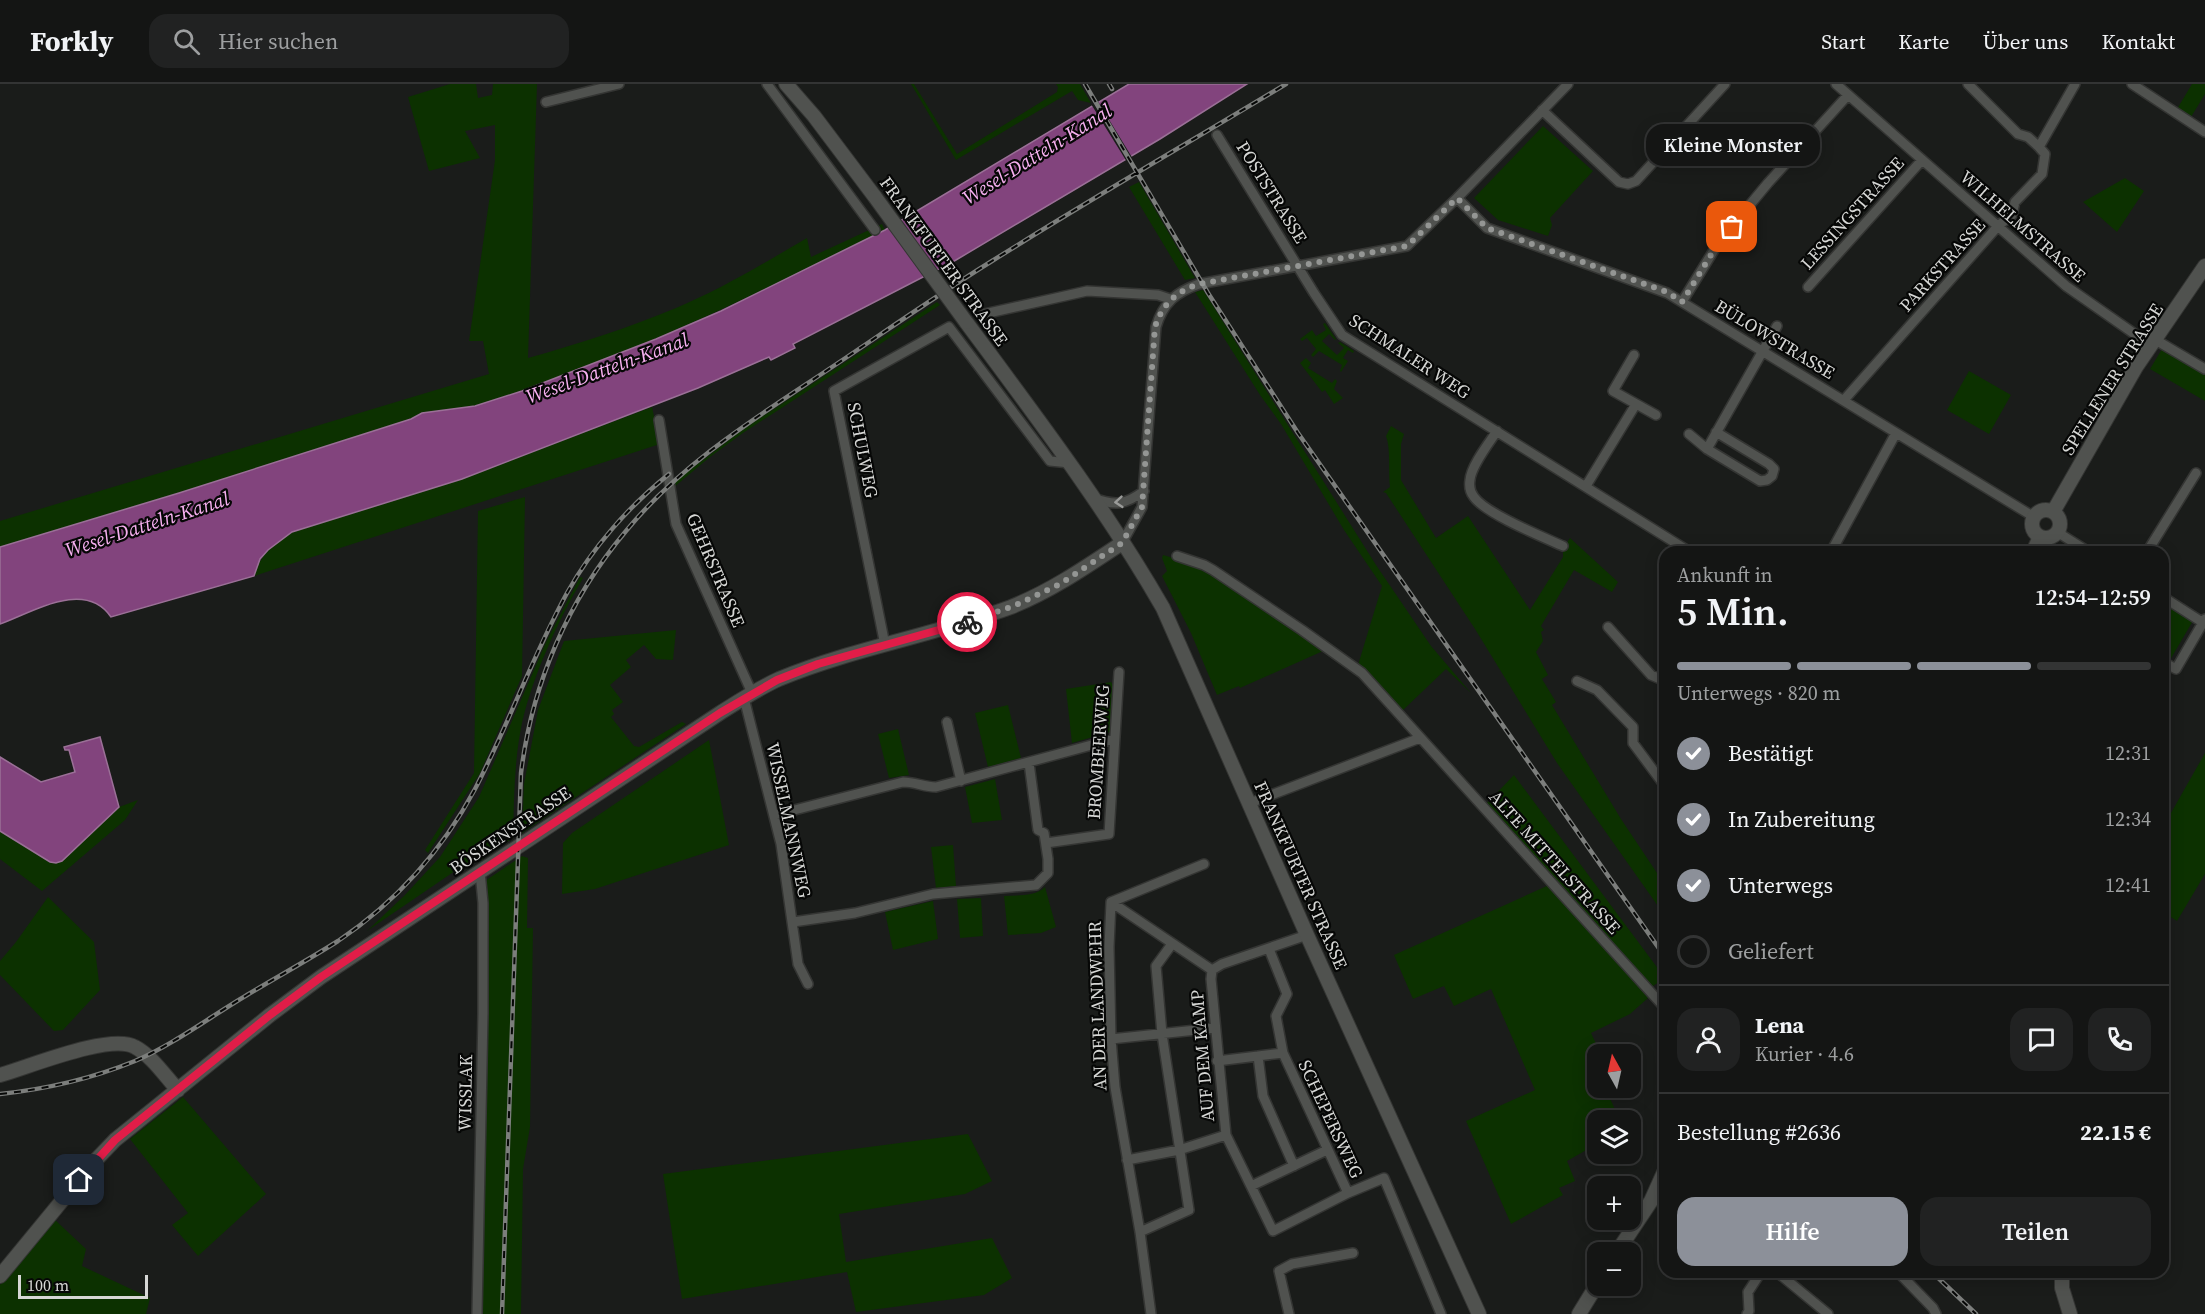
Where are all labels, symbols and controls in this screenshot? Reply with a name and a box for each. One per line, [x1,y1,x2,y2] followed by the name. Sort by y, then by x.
[149,14,569,68] search box
[30,22,113,60] text: Forkly
[170,25,203,58] icon: search
[218,26,338,56] text: Hier suchen
[1821,27,1865,56] text: Start
[1898,27,1949,56] text: Karte
[1982,27,2068,56] text: Über uns
[2101,27,2175,56] text: Kontakt
[957,97,1117,211] water label: Wesel-Datteln-Kanal
[1645,125,1819,167] callout: Kleine Monster
[1664,131,1802,159] text: Kleine Monster
[1231,136,1313,248] street label: POSTSTRASSE
[1795,151,1910,275] street label: LESSINGSTRASSE
[1955,164,2091,288] street label: WILHELMSTRASSE
[874,171,1014,351] street label: FRANKFURTER STRASSE
[1706,201,1757,252] pin
[1715,210,1748,243] icon: bag
[1893,213,1991,317] street label: PARKSTRASSE
[1710,293,1840,385] street label: BÜLOWSTRASSE
[2055,298,2169,460] street label: SPELLENER STRASSE
[1345,307,1475,405] street label: SCHMALER WEG
[522,325,693,410] water label: Wesel-Datteln-Kanal
[841,400,885,500] street label: SCHULWEG
[61,484,233,564] water label: Wesel-Datteln-Kanal
[1115,495,1124,508] one-way arrow
[681,509,751,631] street label: GEHRSTRASSE
[1677,561,1773,589] text: Ankunft in
[2035,582,2151,612] text: 12:54–12:59
[1677,585,1789,638] text: 5 Min.
[937,592,997,652] courier
[951,606,984,639] icon: bike
[1677,679,1840,707] text: Unterwegs · 820 m
[1081,684,1115,820] street label: BROMBEERWEG
[1677,737,1710,770] icon: check
[1728,738,1813,768] text: Bestätigt
[2105,739,2151,767] text: 12:31
[760,740,818,900] street label: WISSELMANNWEG
[1248,777,1354,973] street label: FRANKFURTER STRASSE
[444,780,576,880] street label: BÖSKENSTRASSE
[1484,785,1627,939] street label: ALTE MITTELSTRASSE
[1677,803,1710,836] icon: check
[1728,804,1875,834] text: In Zubereitung
[2105,805,2151,833] text: 12:34
[1677,869,1710,902] icon: check
[1728,870,1833,900] text: Unterwegs
[2105,871,2151,899] text: 12:41
[1082,920,1112,1091] street label: AN DER LANDWEHR
[1728,936,1814,966] text: Geliefert
[1184,989,1220,1123] street label: AUF DEM KAMP
[1677,1008,1740,1071] button: person
[2010,1008,2073,1071] button: chat
[2088,1008,2151,1071] button: phone
[1755,1010,1804,1040] text: Lena
[1755,1040,1854,1068] text: Kurier · 4.6
[1587,1044,1641,1098] north arrow
[1587,1044,1641,1296] map controls
[452,1054,478,1132] street label: WISSLAK
[1293,1056,1369,1182] street label: SCHEPERSWEG
[1587,1110,1641,1164] button: layers
[1677,1117,1841,1147] text: Bestellung #2636
[2080,1117,2151,1147] text: 22.15 €
[53,1154,104,1205] pin
[62,1163,95,1196] icon: home
[1587,1176,1641,1230] button: +
[1677,1197,1908,1266] button: Hilfe
[1920,1197,2151,1266] button: Teilen
[1587,1242,1641,1296] button: −
[18,1272,148,1300] scale bar
[27,1274,69,1296] text: 100 m

